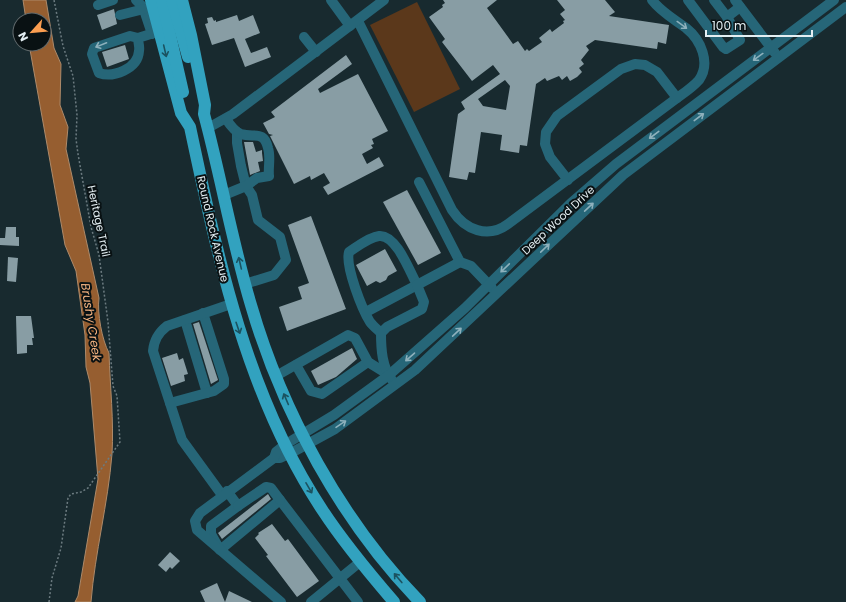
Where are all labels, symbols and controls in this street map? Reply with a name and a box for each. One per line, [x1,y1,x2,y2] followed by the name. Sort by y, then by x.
[12,12,52,52] north arrow
[706,12,812,38] scale bar
[712,17,746,34] text: 100 m
[676,21,687,29] one-way arrow
[14,29,32,44] text: N
[95,42,107,50] one-way arrow
[161,44,169,57] one-way arrow
[753,53,764,61] one-way arrow
[693,113,704,122] one-way arrow
[648,130,659,139] one-way arrow
[193,174,233,284] street label: Round Rock Avenue
[518,182,598,258] street label: Deep Wood Drive
[84,184,114,258] street label: Heritage Trail
[584,202,594,211] one-way arrow
[540,243,550,252] one-way arrow
[235,257,243,270] one-way arrow
[500,263,510,273] one-way arrow
[77,282,106,363] water label: Brushy Creek
[235,321,243,333] one-way arrow
[452,327,462,337] one-way arrow
[405,352,415,361] one-way arrow
[282,393,289,405] one-way arrow
[335,420,347,428] one-way arrow
[305,482,313,494] one-way arrow
[394,573,403,584] one-way arrow

